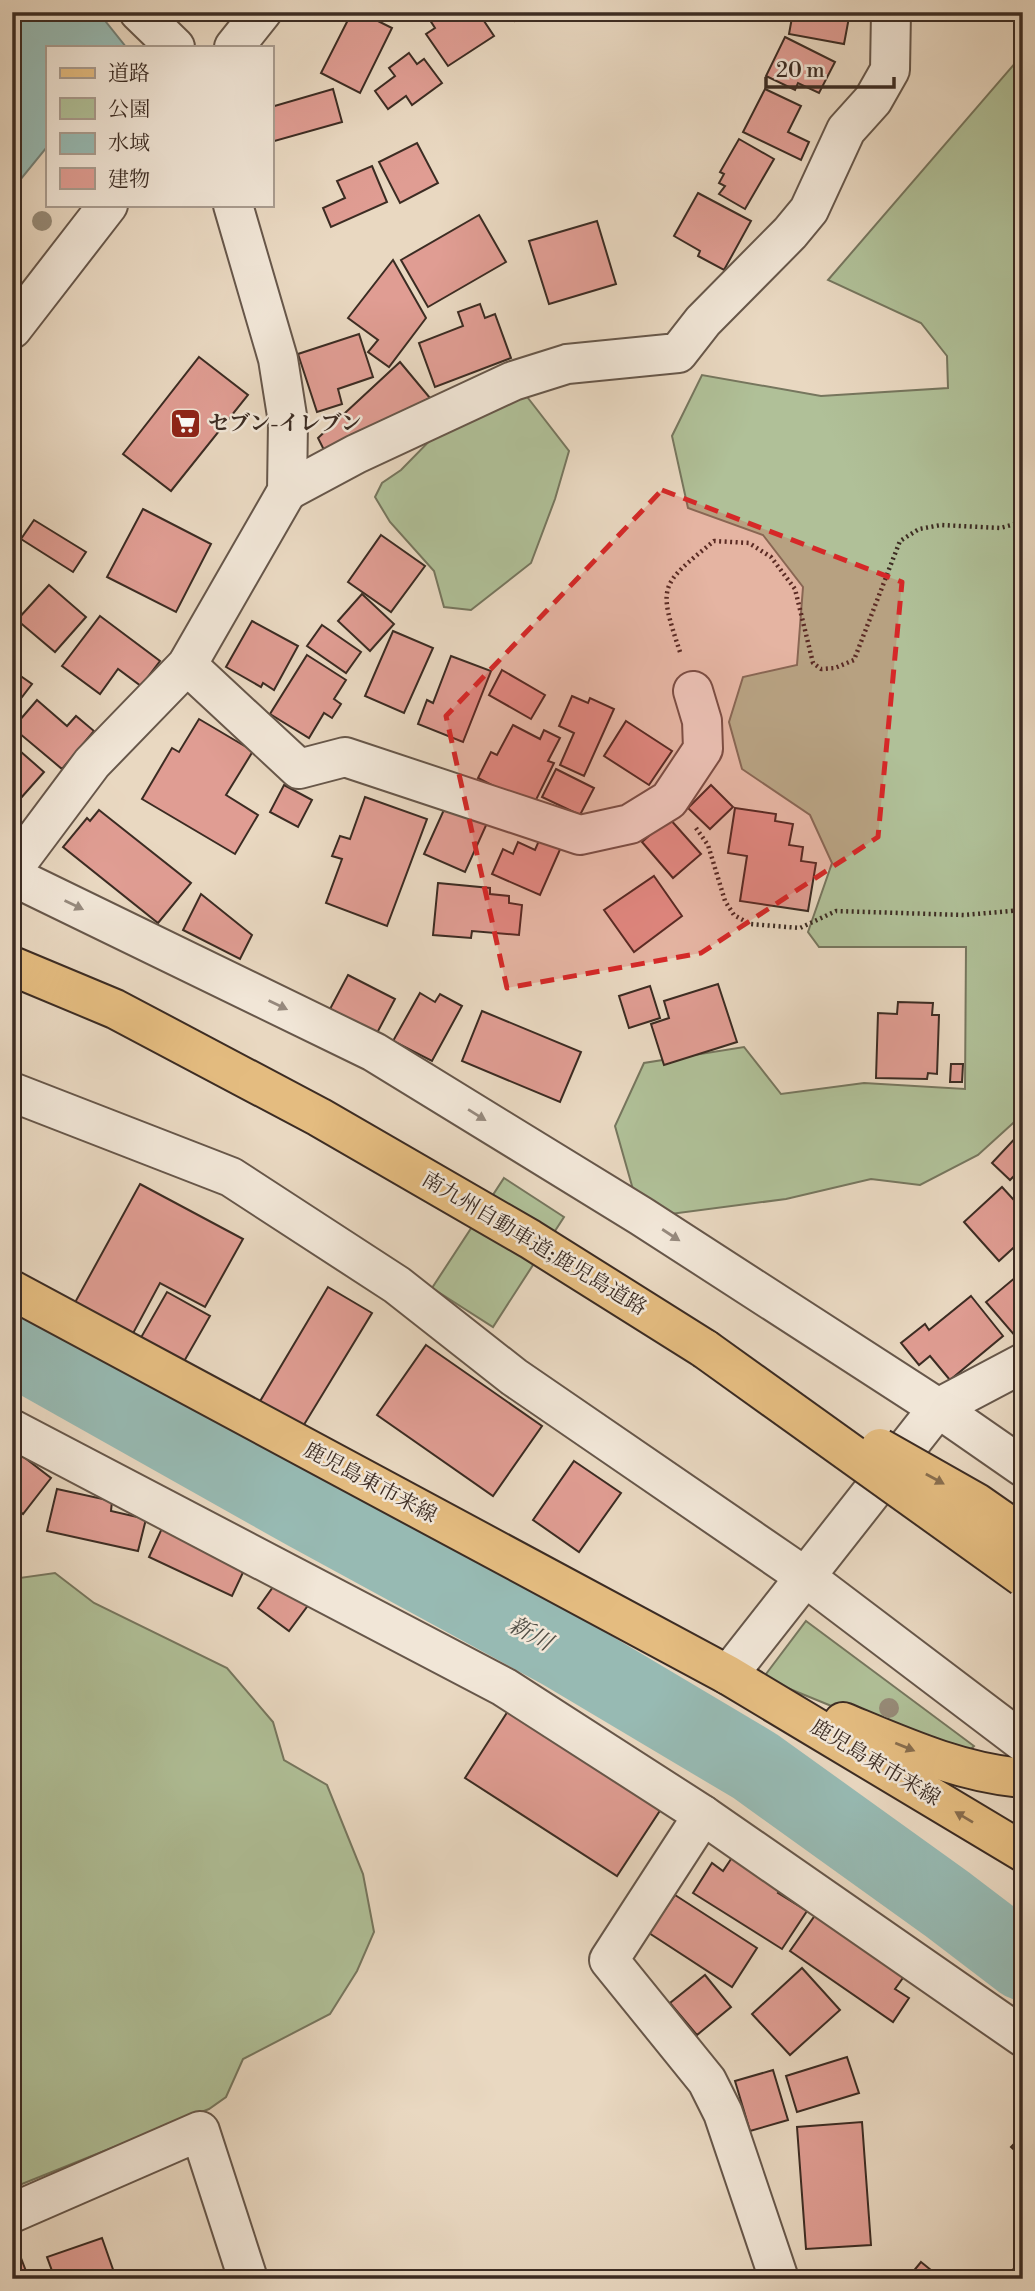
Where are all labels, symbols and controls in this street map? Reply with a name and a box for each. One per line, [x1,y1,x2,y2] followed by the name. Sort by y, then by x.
[46,46,273,206] legend
[766,46,893,90] scale bar
[776,58,825,84] text: 20 m
[108,61,150,87] text: 道路
[108,97,150,123] text: 公園
[108,131,150,157] text: 水域
[108,167,150,193] text: 建物
[168,407,202,441] supermarket icon: セブン-イレブン
[208,411,362,437] place label: セブン-イレブン
[64,900,84,911] one-way arrow
[268,999,288,1011] one-way arrow
[468,1108,487,1121] one-way arrow
[417,1166,651,1322] street label: 南九州自動車道;鹿児島道路
[661,1228,680,1241] one-way arrow
[299,1437,441,1529] street label: 鹿児島東市来線
[925,1473,944,1485] one-way arrow
[503,1611,560,1659] water label: 新川
[805,1714,945,1812] street label: 鹿児島東市来線
[894,1742,915,1753] one-way arrow
[955,1810,974,1823] one-way arrow

